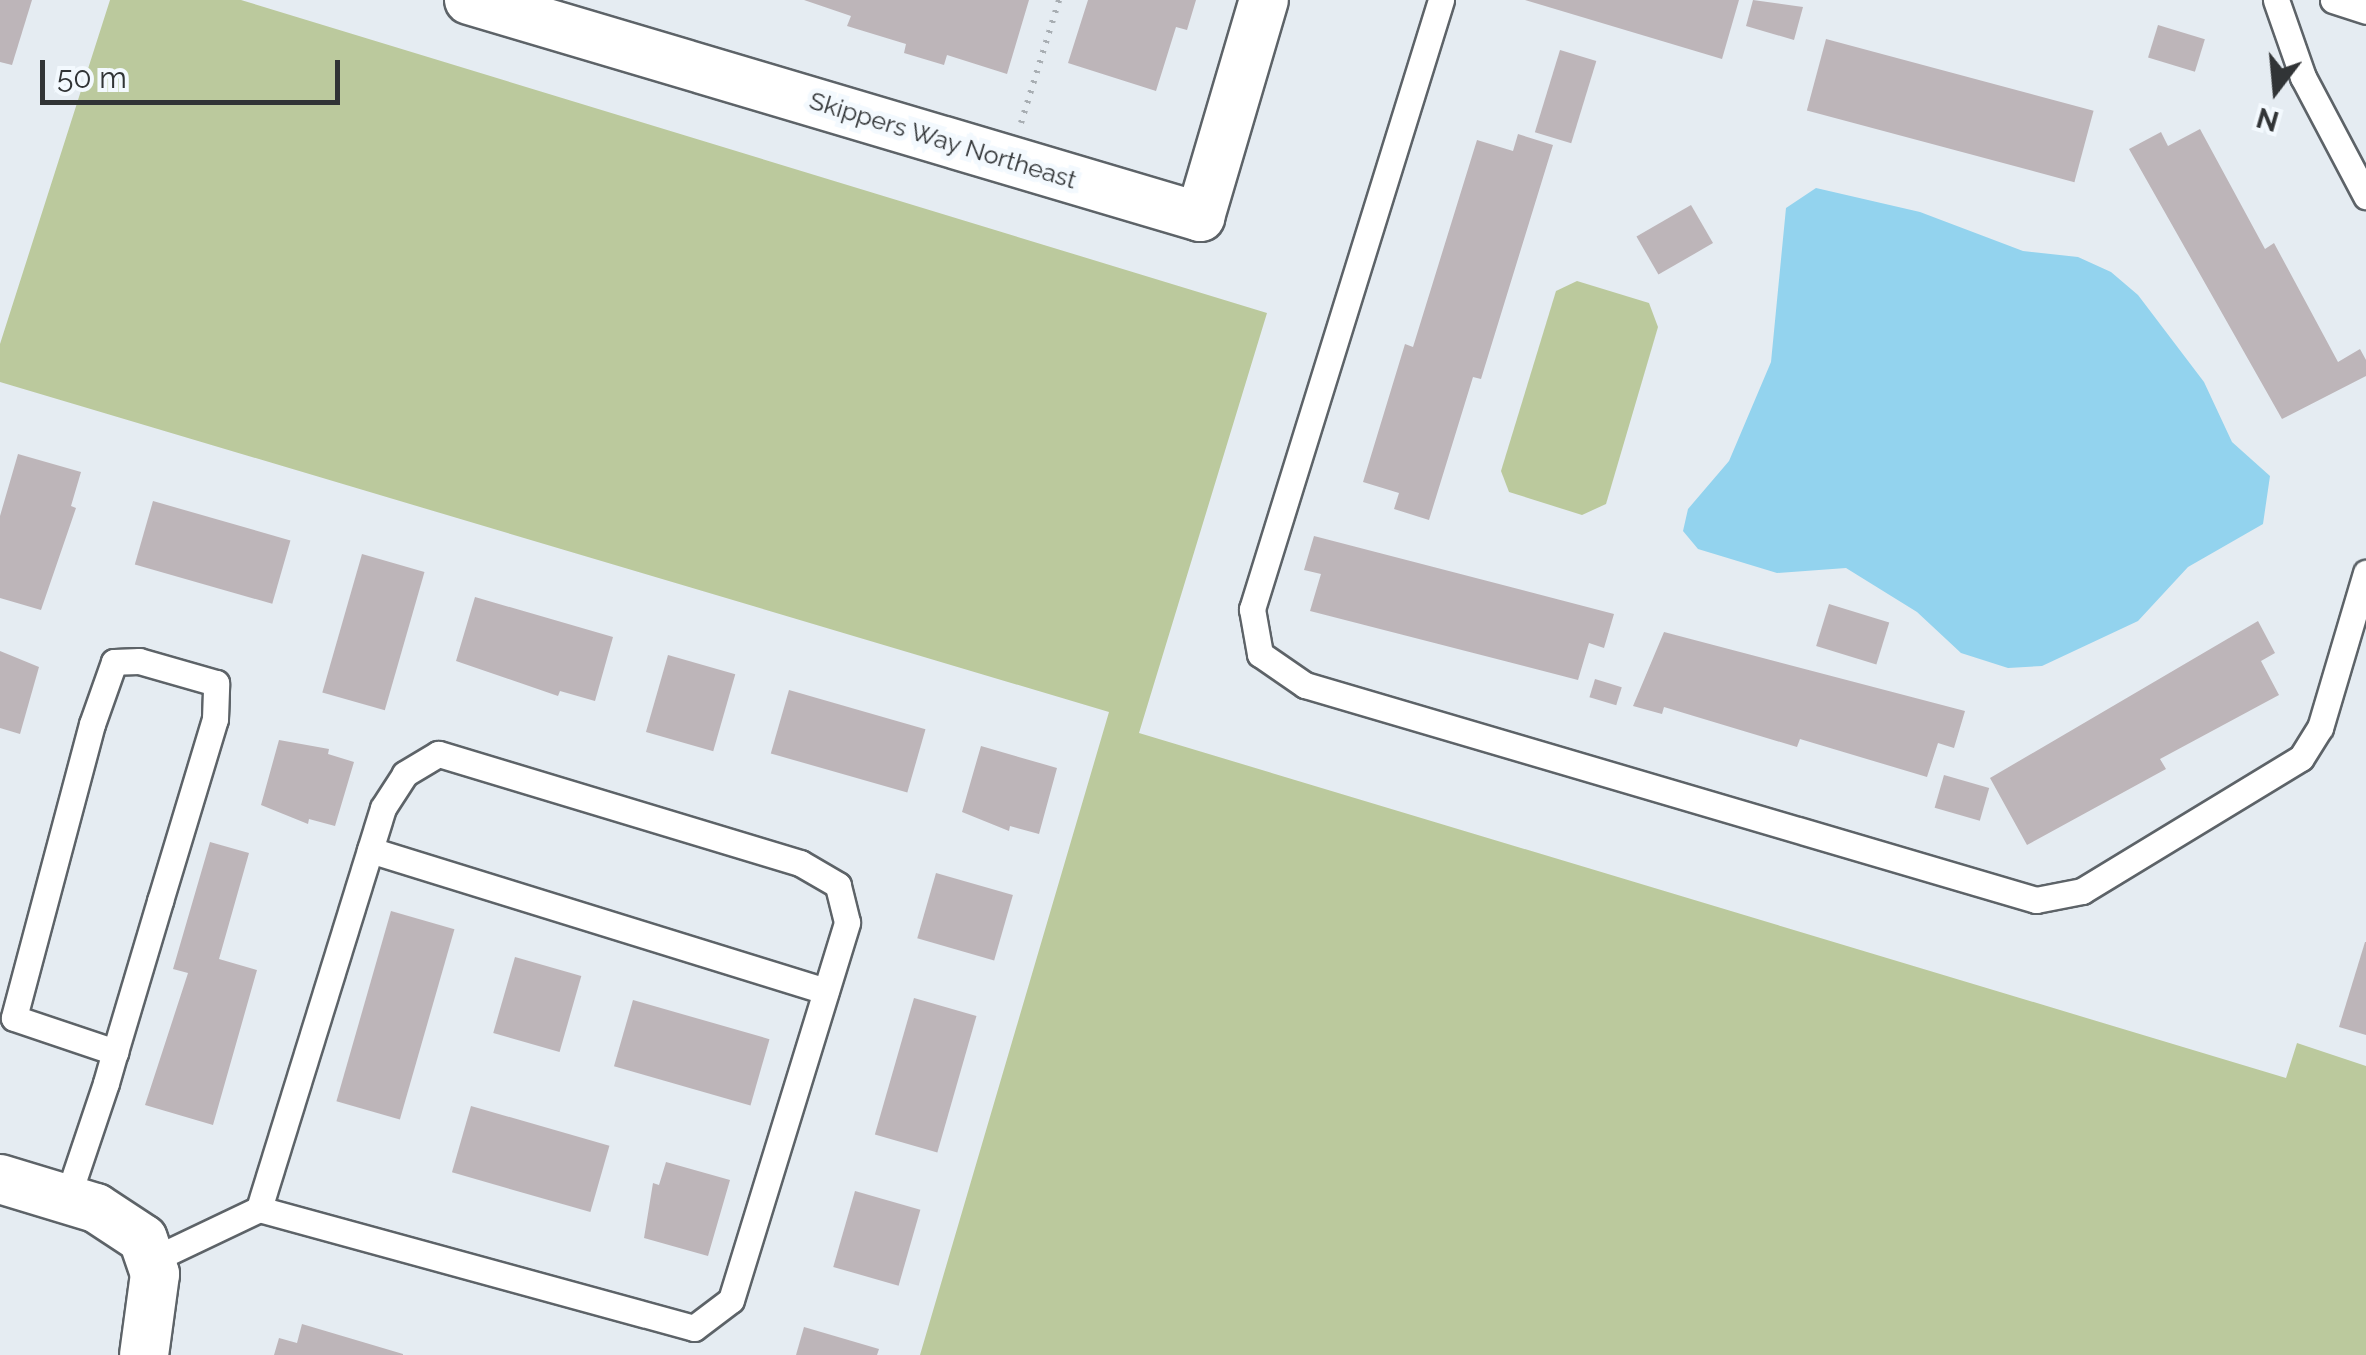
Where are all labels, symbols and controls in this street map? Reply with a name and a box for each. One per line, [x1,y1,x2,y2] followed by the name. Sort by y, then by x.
[45,40,345,102] scale bar
[2226,40,2326,140] north arrow
[57,60,127,95] text: 50 m
[805,85,1081,195] street label: Skippers Way Northeast
[2253,101,2282,138] text: N

